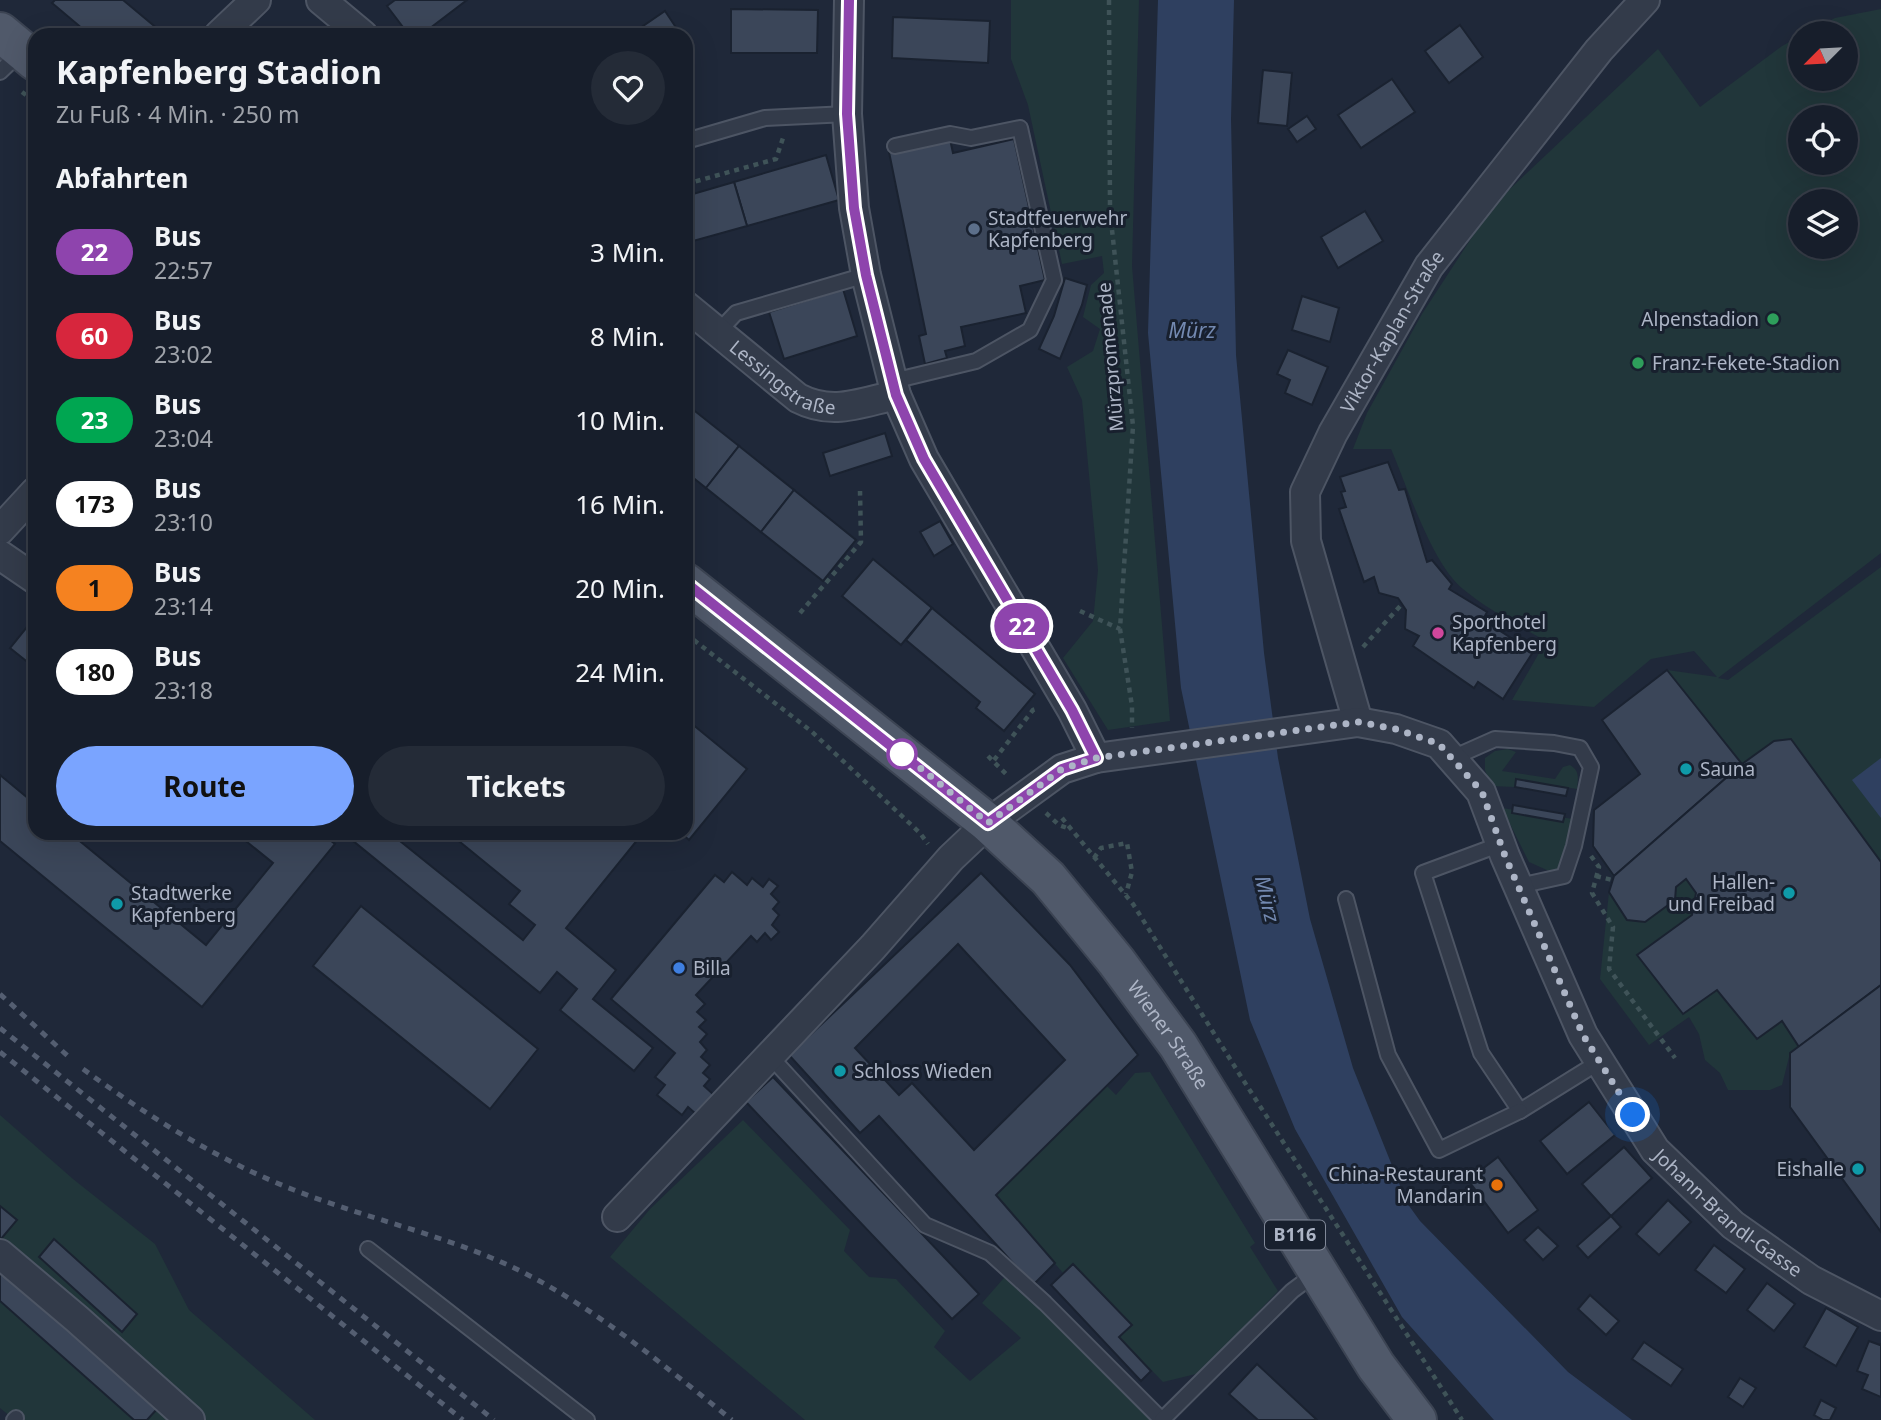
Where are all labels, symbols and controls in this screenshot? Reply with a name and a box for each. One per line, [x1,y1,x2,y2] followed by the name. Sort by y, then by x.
[1788,21,1858,91] north arrow
[1788,21,1858,259] map controls
[56,49,382,94] text: Kapfenberg Stadion
[591,51,665,125] button: heart
[56,98,300,130] text: Zu Fuß · 4 Min. · 250 m
[1788,105,1858,175] button: locate
[56,160,188,196] text: Abfahrten
[1788,189,1858,259] button: layers
[988,205,1127,253] place label: Stadtfeuerwehr Kapfenberg
[154,218,201,254] text: Bus
[966,221,982,237] marker: Stadtfeuerwehr Kapfenberg
[590,234,665,270] text: 3 Min.
[81,235,108,268] text: 22
[1334,245,1450,418] street label: Viktor-Kaplan-Straße
[154,254,213,286] text: 22:57
[1091,281,1129,433] street label: Mürzpromenade
[154,302,201,338] text: Bus
[1641,306,1759,332] place label: Alpenstadion
[1765,311,1781,327] marker: Alpenstadion
[1168,316,1216,344] water label: Mürz
[590,318,665,354] text: 8 Min.
[81,319,108,352] text: 60
[724,334,836,420] street label: Lessingstraße
[154,338,213,370] text: 23:02
[1652,350,1840,376] place label: Franz-Fekete-Stadion
[1630,355,1646,371] marker: Franz-Fekete-Stadion
[154,386,201,422] text: Bus
[575,402,665,438] text: 10 Min.
[81,403,108,436] text: 23
[154,422,213,454] text: 23:04
[154,470,201,506] text: Bus
[575,486,665,522] text: 16 Min.
[74,487,115,520] text: 173
[154,506,213,538] text: 23:10
[154,554,201,590] text: Bus
[575,570,665,606] text: 20 Min.
[88,571,101,604] text: 1
[154,590,213,622] text: 23:14
[990,603,1054,649] line badge: 22
[1008,609,1036,642] text: 22
[1452,609,1557,657] place label: Sporthotel Kapfenberg
[1430,625,1446,641] marker: Sporthotel Kapfenberg
[154,638,201,674] text: Bus
[575,654,665,690] text: 24 Min.
[74,655,115,688] text: 180
[154,674,213,706] text: 23:18
[887,739,917,769] unlabelled marker
[56,746,354,826] button: Route
[368,746,665,826] button: Tickets
[1700,756,1755,782] place label: Sauna
[1678,761,1694,777] marker: Sauna
[1668,869,1775,917] place label: Hallen- und Freibad
[1249,872,1287,926] water label: Mürz
[131,880,236,928] place label: Stadtwerke Kapfenberg
[1781,885,1797,901] marker: Hallen- und Freibad
[109,896,125,912] marker: Stadtwerke Kapfenberg
[693,955,731,981] place label: Billa
[671,960,687,976] marker: Billa
[1122,975,1215,1094] street label: Wiener Straße
[854,1058,992,1084] place label: Schloss Wieden
[832,1063,848,1079] marker: Schloss Wieden
[1615,1097,1650,1132] your location
[1647,1141,1807,1283] street label: Johann-Brandl-Gasse
[1777,1156,1844,1182] place label: Eishalle
[1328,1161,1483,1209] place label: China-Restaurant Mandarin
[1850,1161,1866,1177] marker: Eishalle
[1489,1177,1505,1193] marker: China-Restaurant Mandarin
[1265,1220,1325,1250] road number: B116

